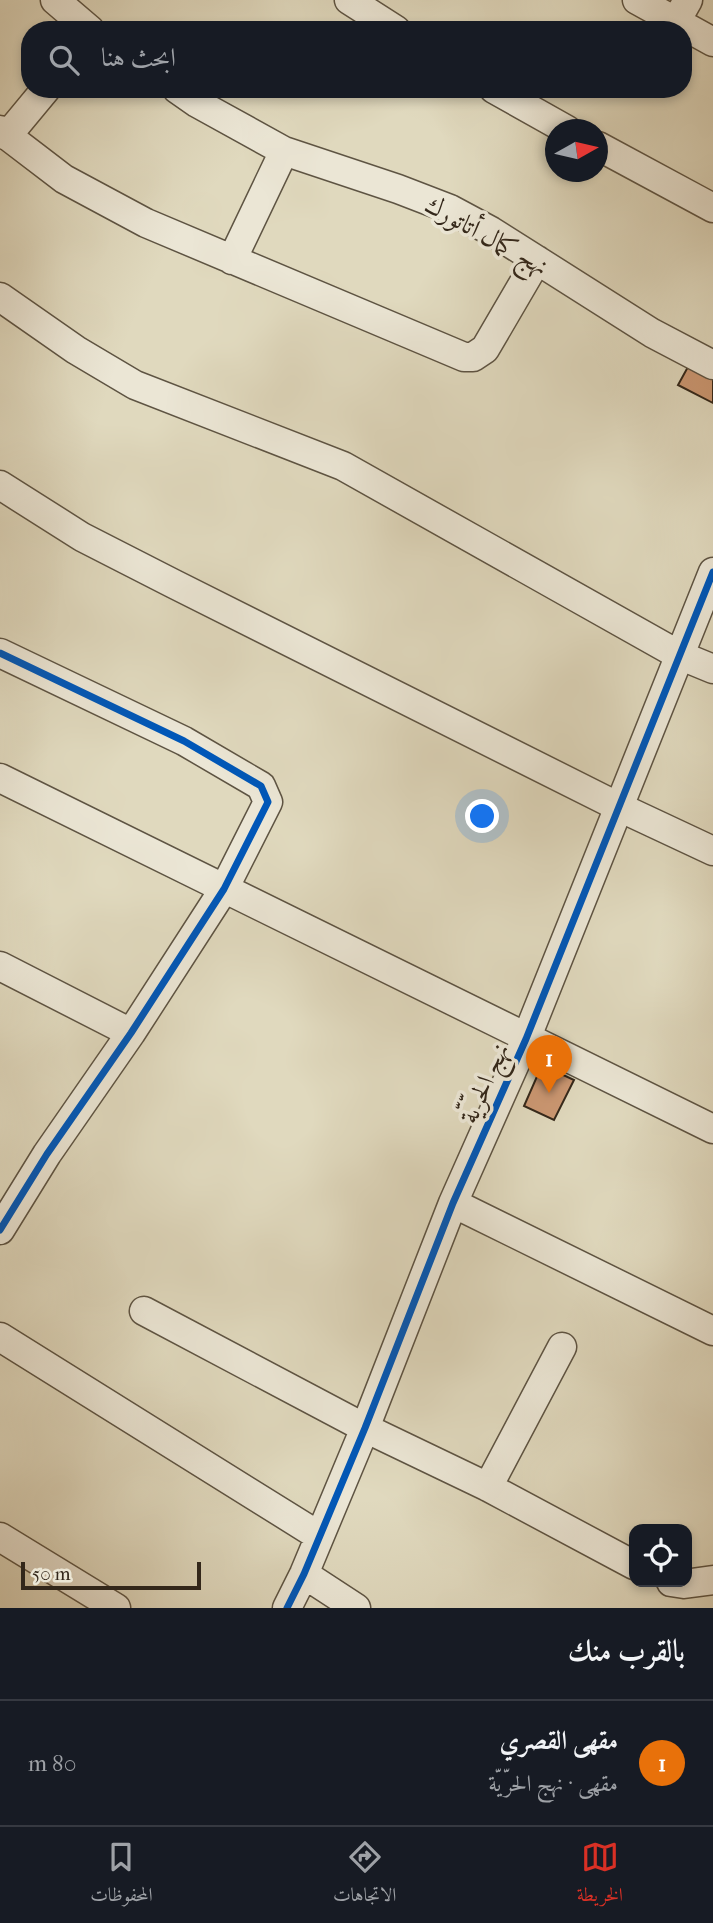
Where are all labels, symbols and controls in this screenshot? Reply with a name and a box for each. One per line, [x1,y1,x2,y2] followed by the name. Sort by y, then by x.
[21,21,692,98] search box
[45,41,83,79] icon: search
[101,42,176,73] text: ابحث هنا
[545,119,608,182] north arrow
[416,187,555,289] street label: نهج كمال أتاتورك
[465,799,499,833] your location
[526,1035,572,1093] pin: 1
[450,1037,523,1132] street label: نهج الحرّيّة
[629,1524,692,1587] map controls
[629,1524,692,1587] button: locate
[21,1559,201,1591] scale bar
[32,1563,71,1585] text: 50 m
[568,1634,685,1669] text: بالقرب منك
[500,1725,618,1756] text: مقهى القصري
[28,1750,76,1777] text: 80 m
[658,1750,666,1777] text: 1
[488,1770,618,1797] text: مقهى · نهج الحرّيّة
[90,1838,153,1913] tab: المحفوظات
[333,1838,396,1913] tab: الاتجاهات
[577,1838,623,1913] tab: الخريطة

